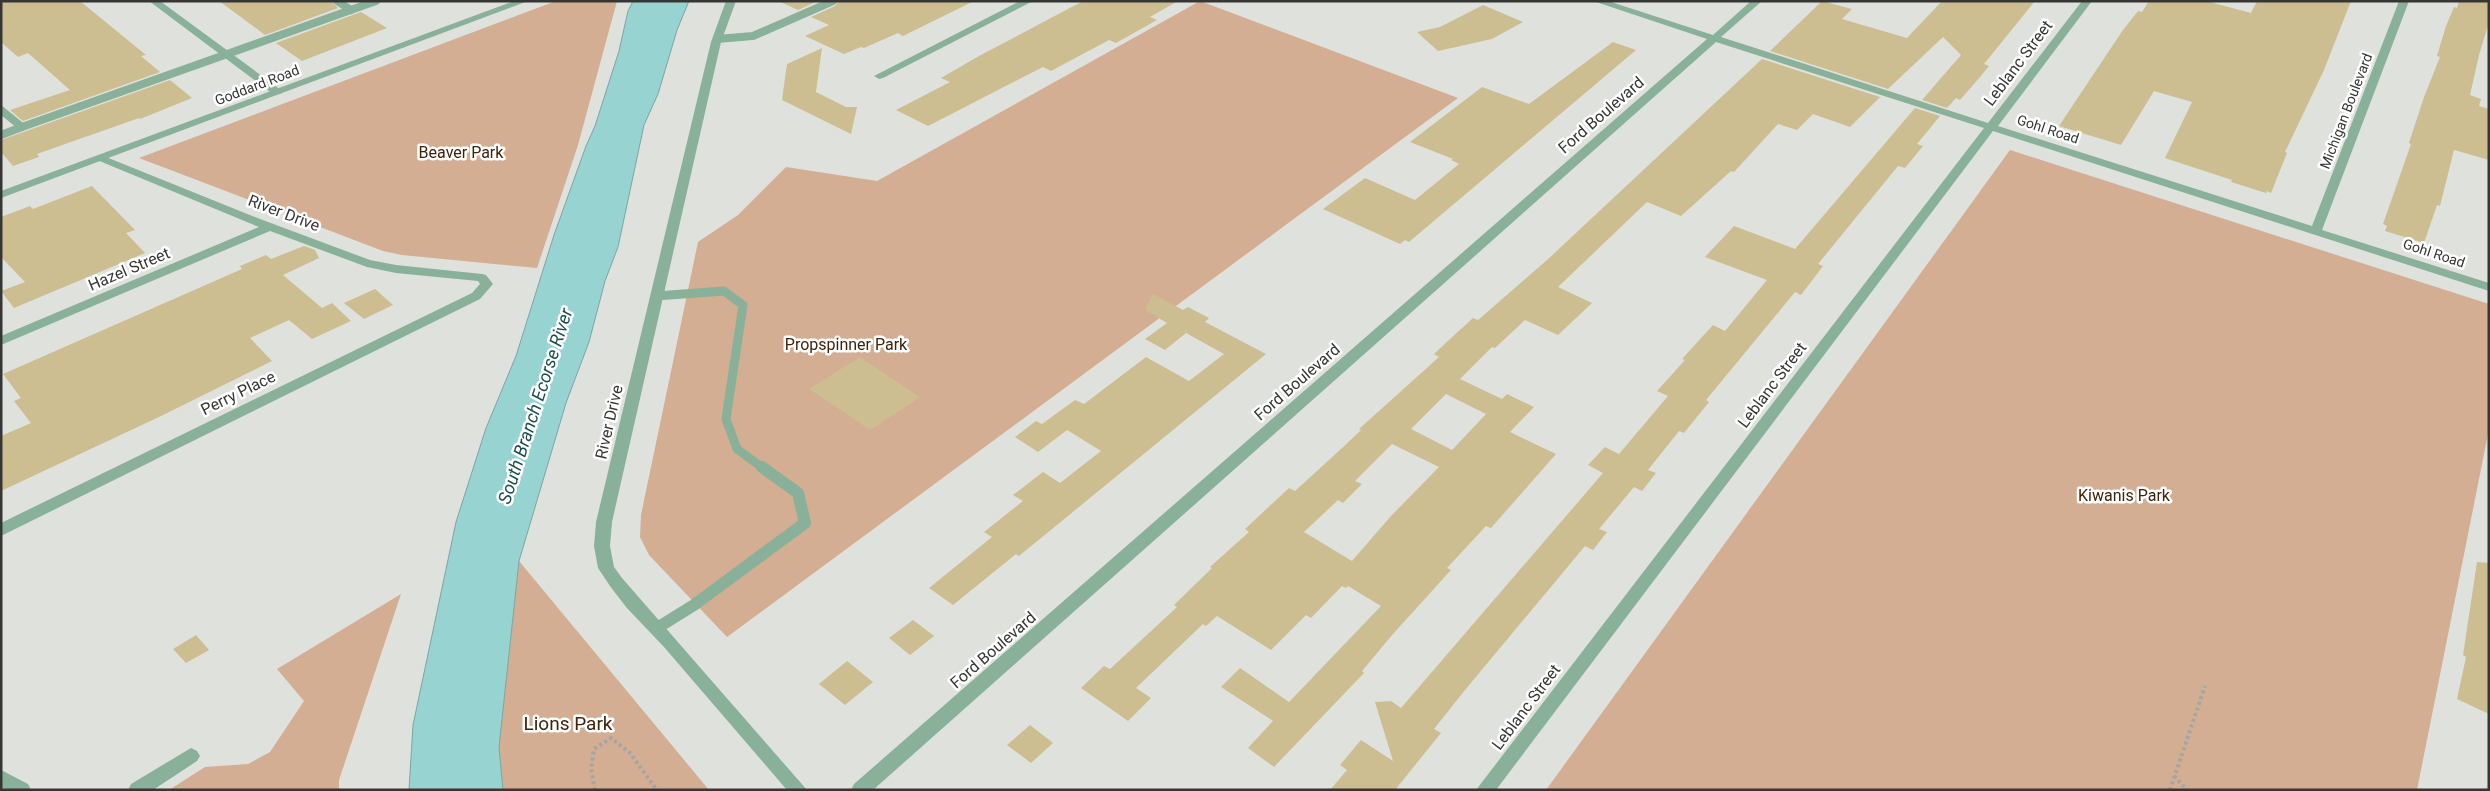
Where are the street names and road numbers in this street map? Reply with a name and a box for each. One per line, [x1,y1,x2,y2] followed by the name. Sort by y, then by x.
[1980,17,2056,109] street label: Leblanc Street
[2317,51,2375,171] street label: Michigan Boulevard
[213,62,301,108] street label: Goddard Road
[1554,73,1648,157] street label: Ford Boulevard
[2015,111,2081,147] street label: Gohl Road
[245,191,323,235] street label: River Drive
[2401,235,2467,271] street label: Gohl Road
[85,243,173,295] street label: Hazel Street
[1734,339,1810,431] street label: Leblanc Street
[1250,340,1344,424] street label: Ford Boulevard
[198,367,278,419] street label: Perry Place
[591,383,627,461] street label: River Drive
[946,608,1040,692] street label: Ford Boulevard
[1488,661,1564,753] street label: Leblanc Street

